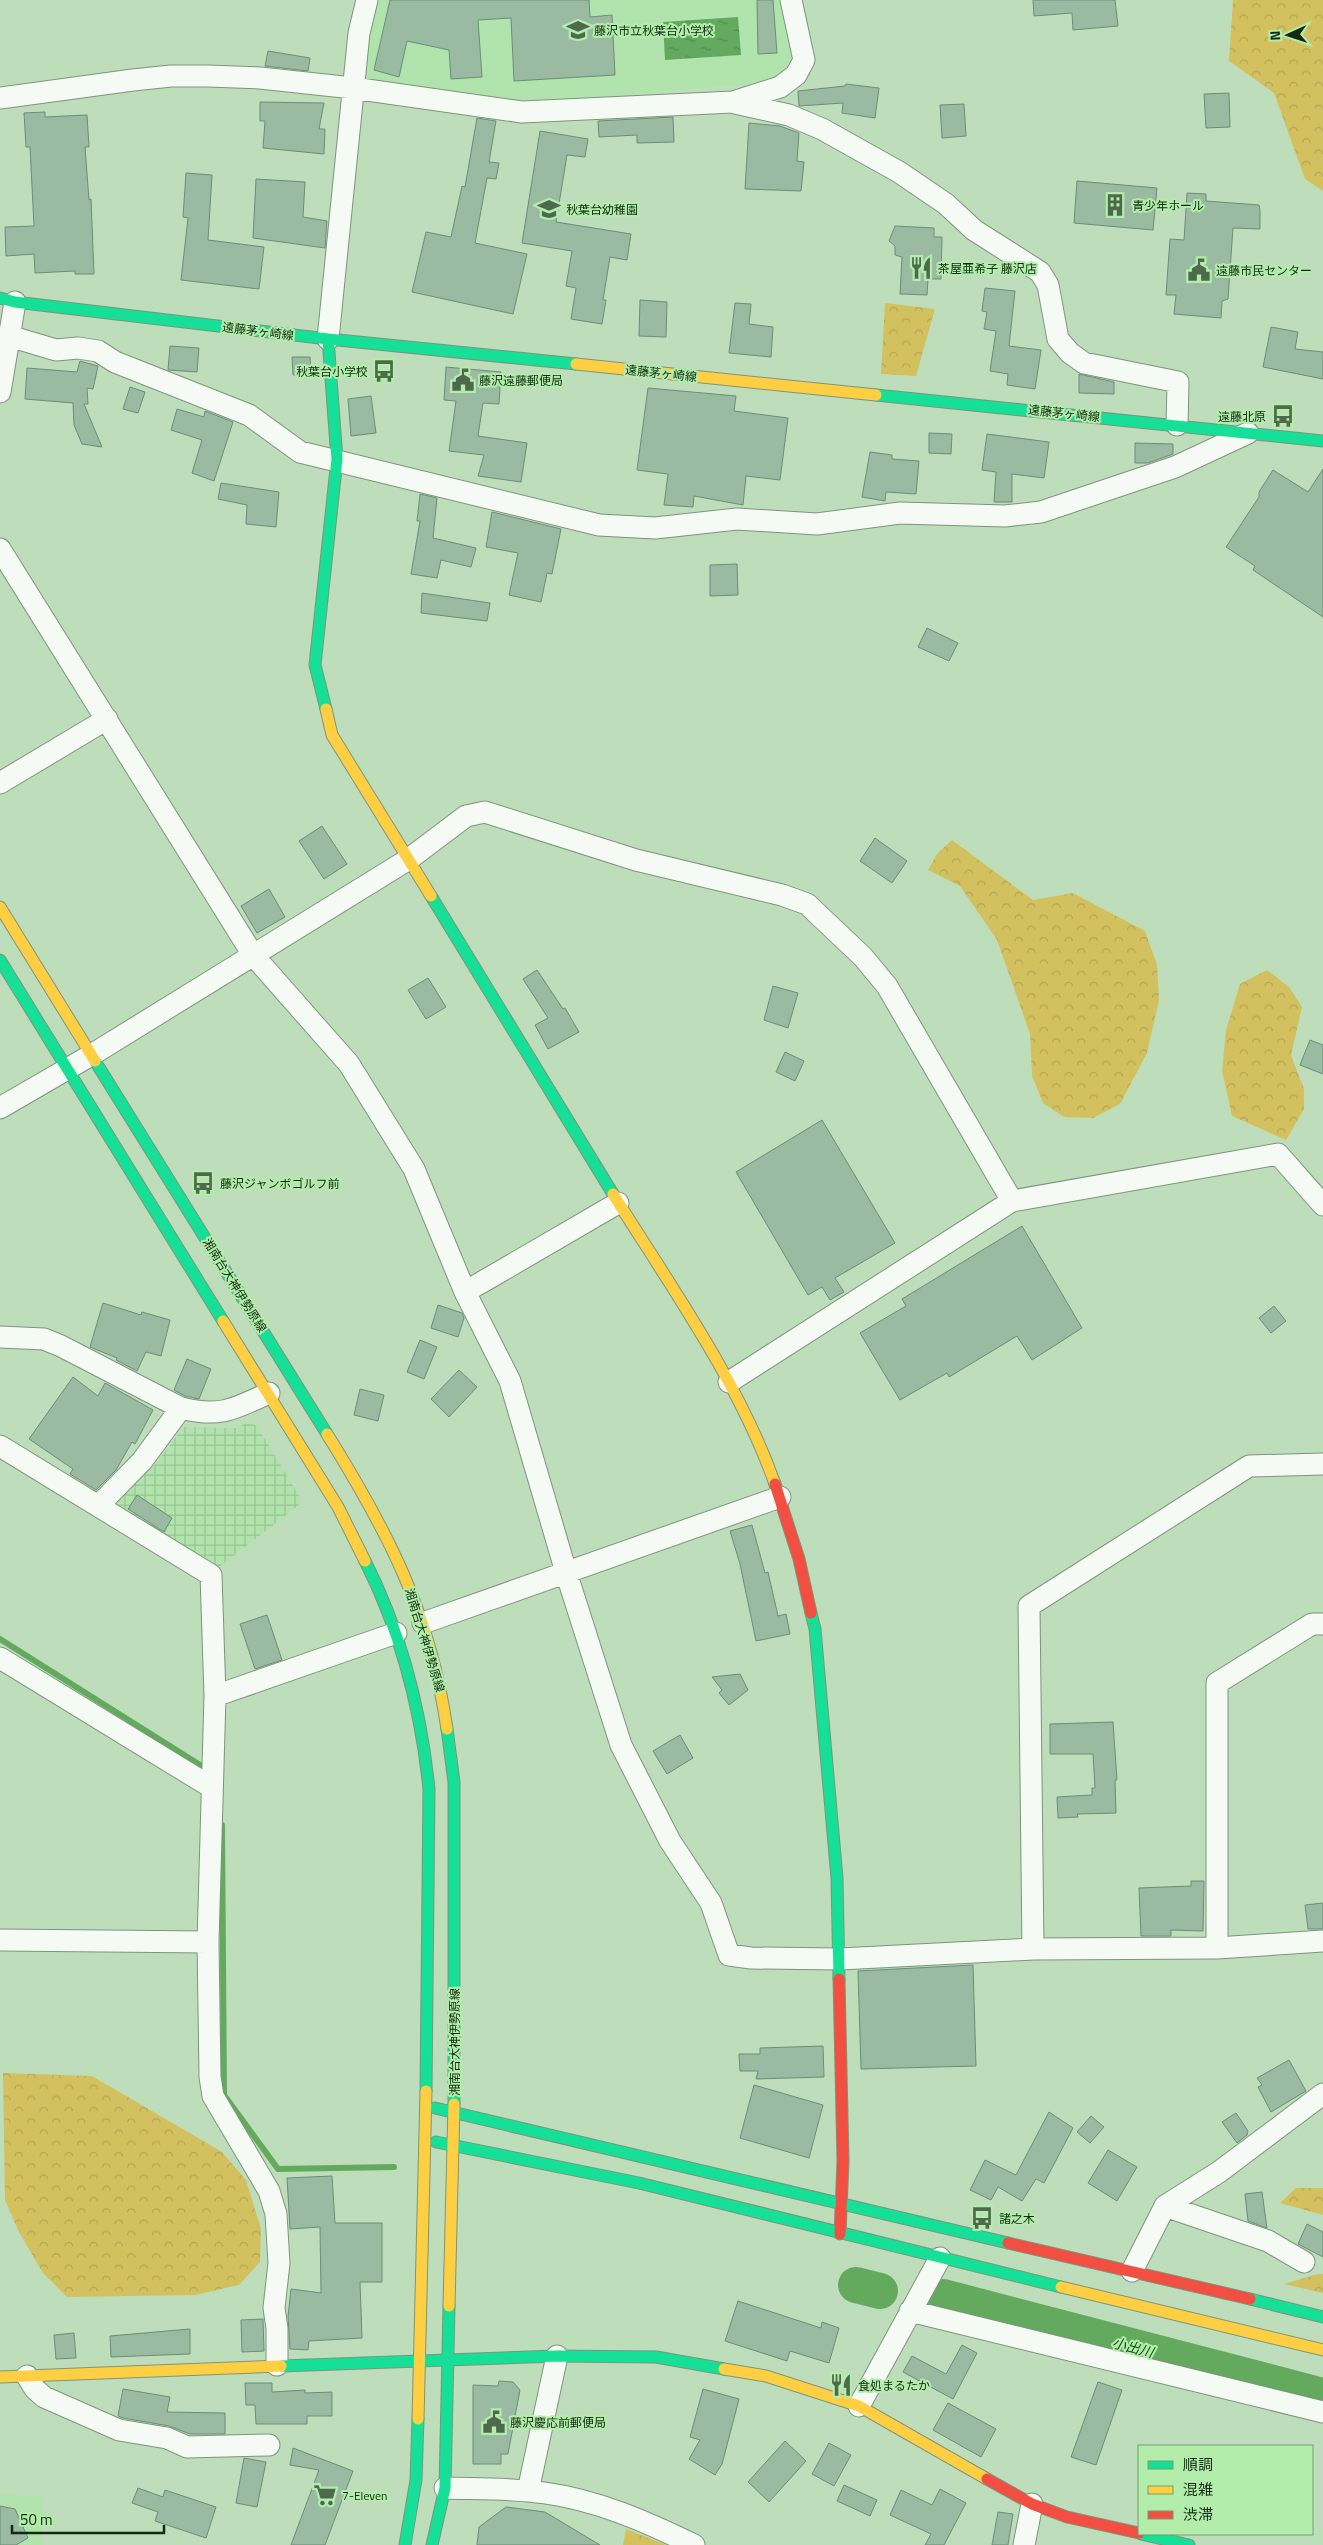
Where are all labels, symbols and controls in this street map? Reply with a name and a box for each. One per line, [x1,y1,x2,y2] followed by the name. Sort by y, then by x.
[1263,10,1313,60] north arrow
[565,17,591,43] school or university icon: 藤沢市立秋葉台小学校
[594,21,714,40] place label: 藤沢市立秋葉台小学校
[1264,30,1285,41] text: N
[1102,192,1128,218] building icon: 青少年ホール
[536,196,562,222] school or university icon: 秋葉台幼稚園
[1132,196,1204,215] place label: 青少年ホール
[566,200,638,219] place label: 秋葉台幼稚園
[908,255,934,281] restaurant icon: 茶屋亜希子 藤沢店
[1186,257,1212,283] public building icon: 遠藤市民センター
[938,259,1037,278] place label: 茶屋亜希子 藤沢店
[1216,261,1312,280] place label: 遠藤市民センター
[221,317,295,345] street label: 遠藤茅ヶ崎線
[371,358,397,384] bus stop icon: 秋葉台小学校
[624,360,698,386] street label: 遠藤茅ヶ崎線
[296,362,368,381] place label: 秋葉台小学校
[450,367,476,393] public building icon: 藤沢遠藤郵便局
[479,371,563,390] place label: 藤沢遠藤郵便局
[1027,400,1101,426] street label: 遠藤茅ヶ崎線
[1270,403,1296,429] bus stop icon: 遠藤北原
[1218,407,1266,426] place label: 遠藤北原
[190,1170,216,1196] bus stop icon: 藤沢ジャンボゴルフ前
[220,1174,339,1193] place label: 藤沢ジャンボゴルフ前
[198,1234,272,1336] street label: 湘南台大神伊勢原線
[400,1586,450,1694] street label: 湘南台大神伊勢原線
[445,1988,464,2096] street label: 湘南台大神伊勢原線
[969,2205,995,2231] bus stop icon: 諸之木
[999,2209,1035,2228] place label: 諸之木
[1110,2331,1158,2363] water label: 小出川
[828,2372,854,2398] restaurant icon: 食処まるたか
[858,2376,930,2395] place label: 食処まるたか
[481,2409,507,2435] public building icon: 藤沢慶応前郵便局
[510,2413,606,2432] place label: 藤沢慶応前郵便局
[1138,2445,1313,2535] legend
[1183,2453,1213,2476] text: 順調
[1183,2478,1213,2501] text: 混雑
[312,2482,338,2508] supermarket icon: 7-Eleven
[342,2486,388,2505] place label: 7-Eleven
[12,2502,165,2534] scale bar
[1183,2503,1213,2526] text: 渋滞
[20,2508,53,2531] text: 50 m

